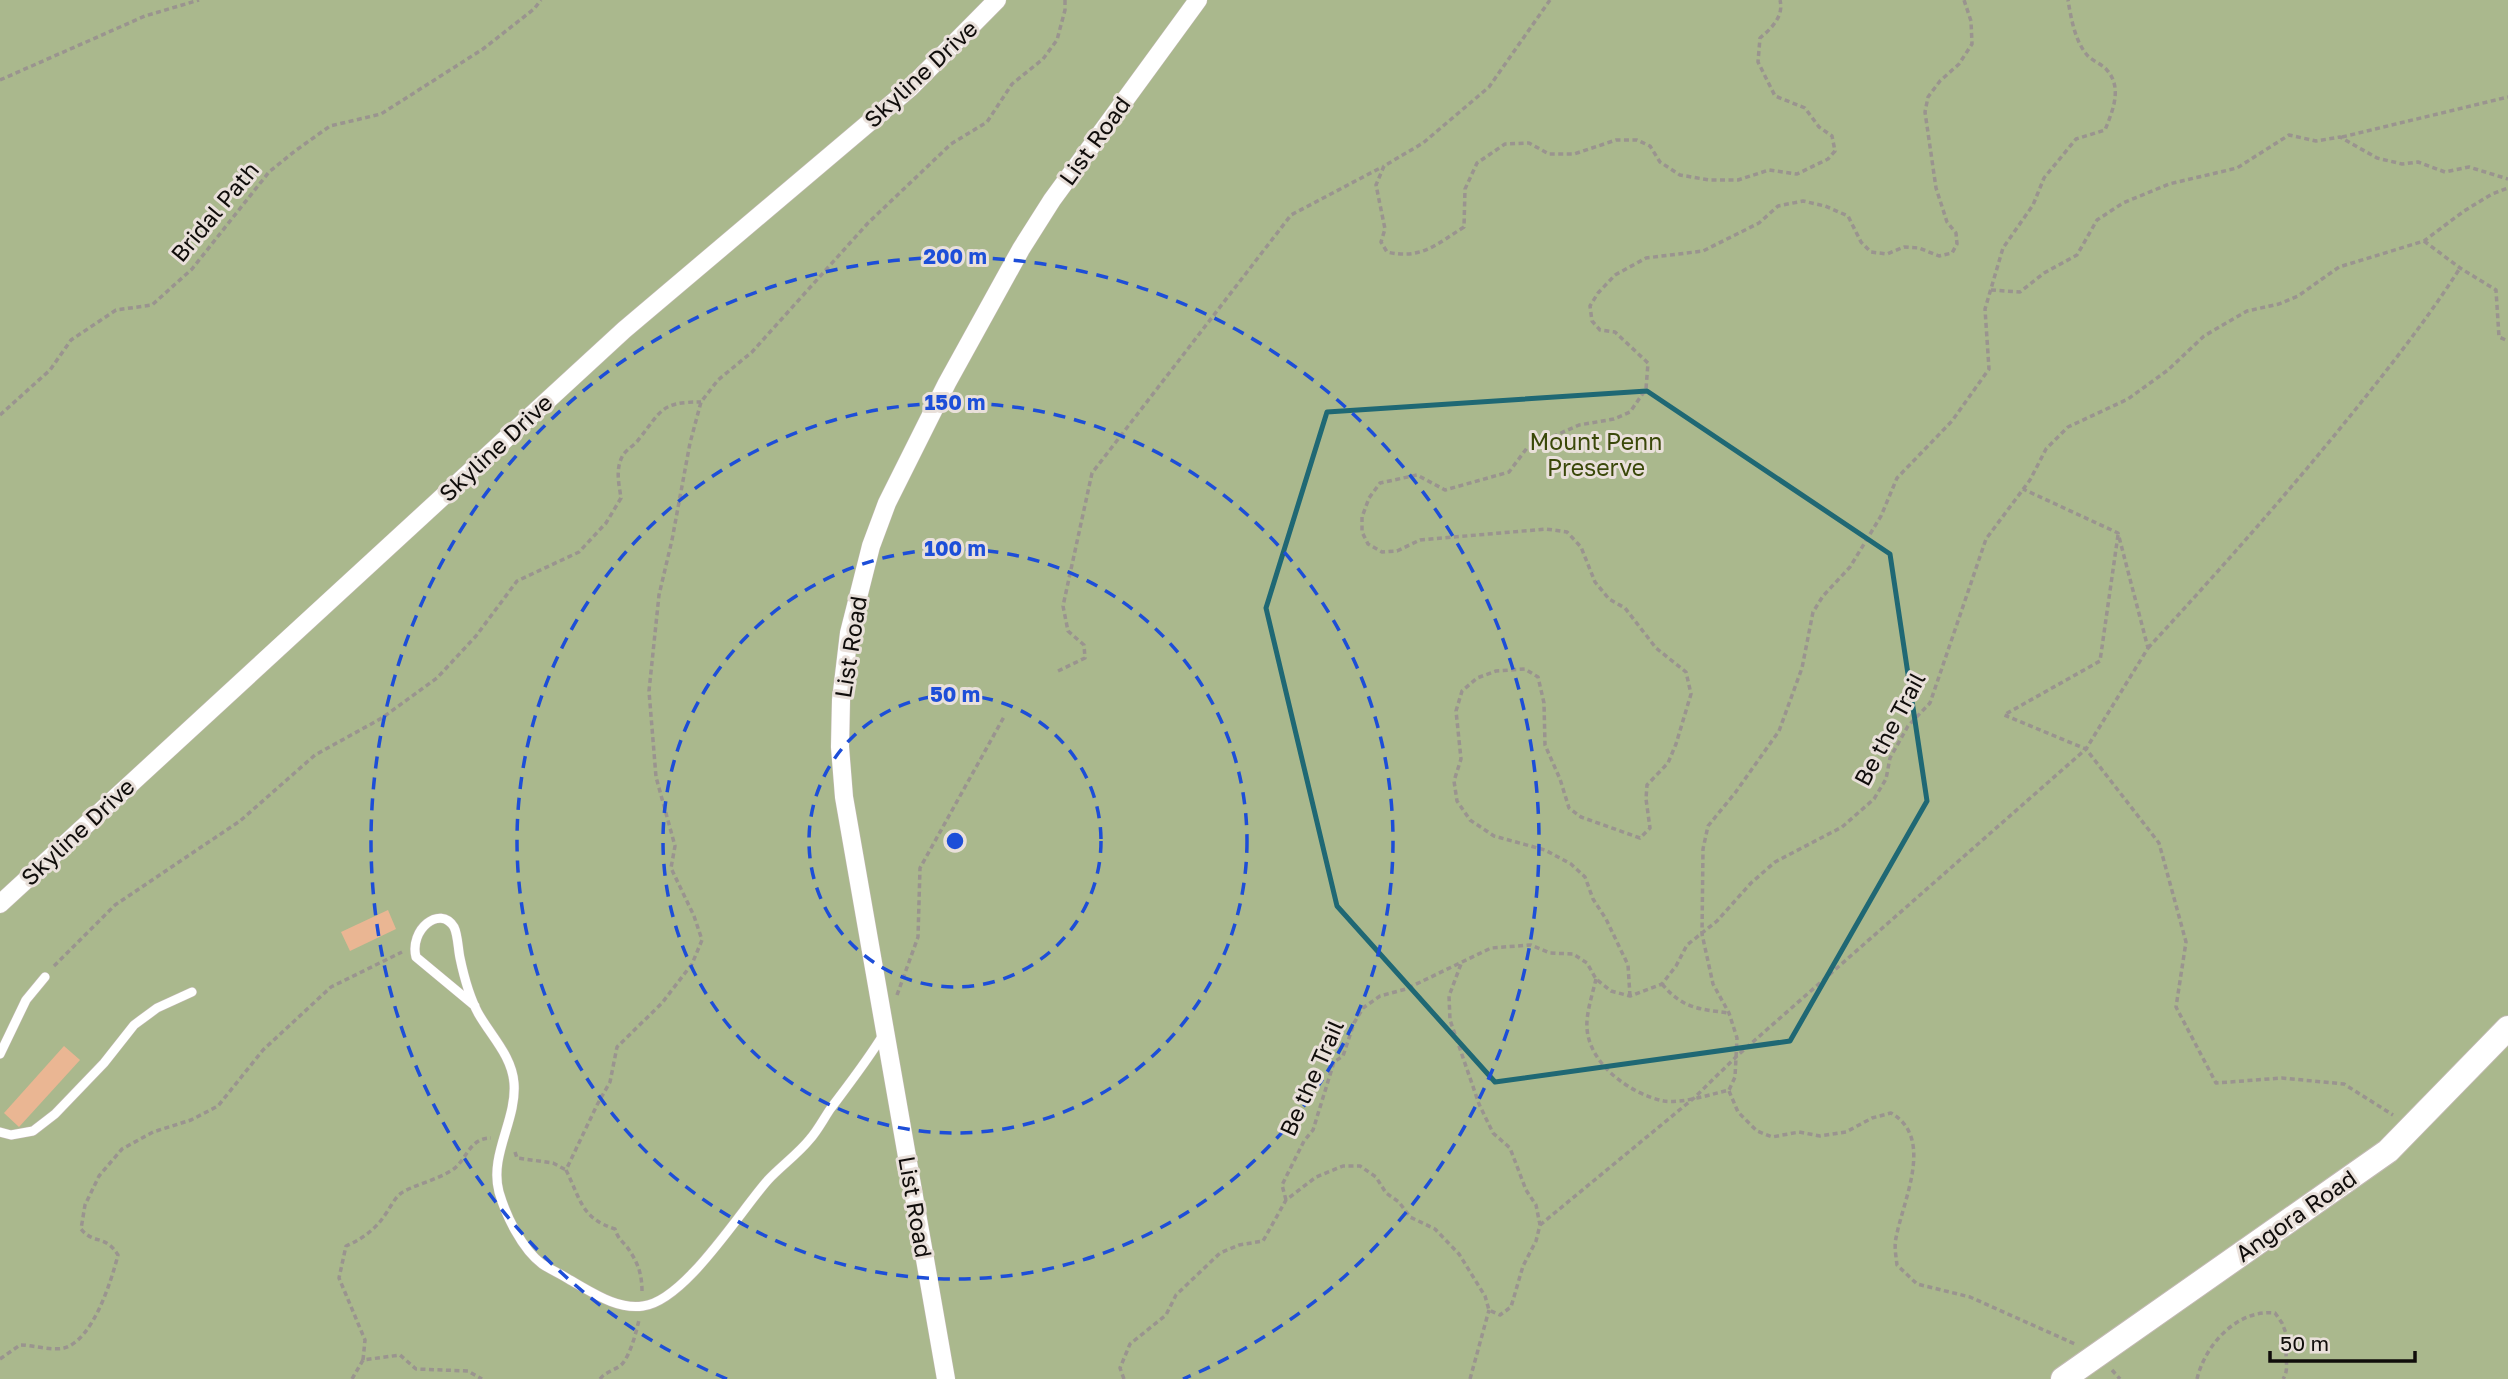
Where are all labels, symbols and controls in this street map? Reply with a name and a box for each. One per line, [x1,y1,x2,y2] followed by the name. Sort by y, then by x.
[858,14,983,133] street label: Skyline Drive
[1053,91,1136,190] street label: List Road
[164,156,264,267] street label: Bridal Path
[923,243,987,269] text: 200 m
[433,388,558,507] street label: Skyline Drive
[925,389,985,415] text: 150 m
[1530,427,1662,481] park label: Mount Penn Preserve
[924,535,986,561] text: 100 m
[828,594,872,700] street label: List Road
[1848,667,1931,790] street label: Be the Trail
[930,681,980,707] text: 50 m
[15,772,140,891] street label: Skyline Drive
[943,829,967,853] centre of rings
[1273,1015,1349,1140] street label: Be the Trail
[893,1154,939,1260] street label: List Road
[2230,1163,2361,1267] street label: Angora Road
[2270,1320,2415,1364] scale bar
[2280,1330,2329,1356] text: 50 m

